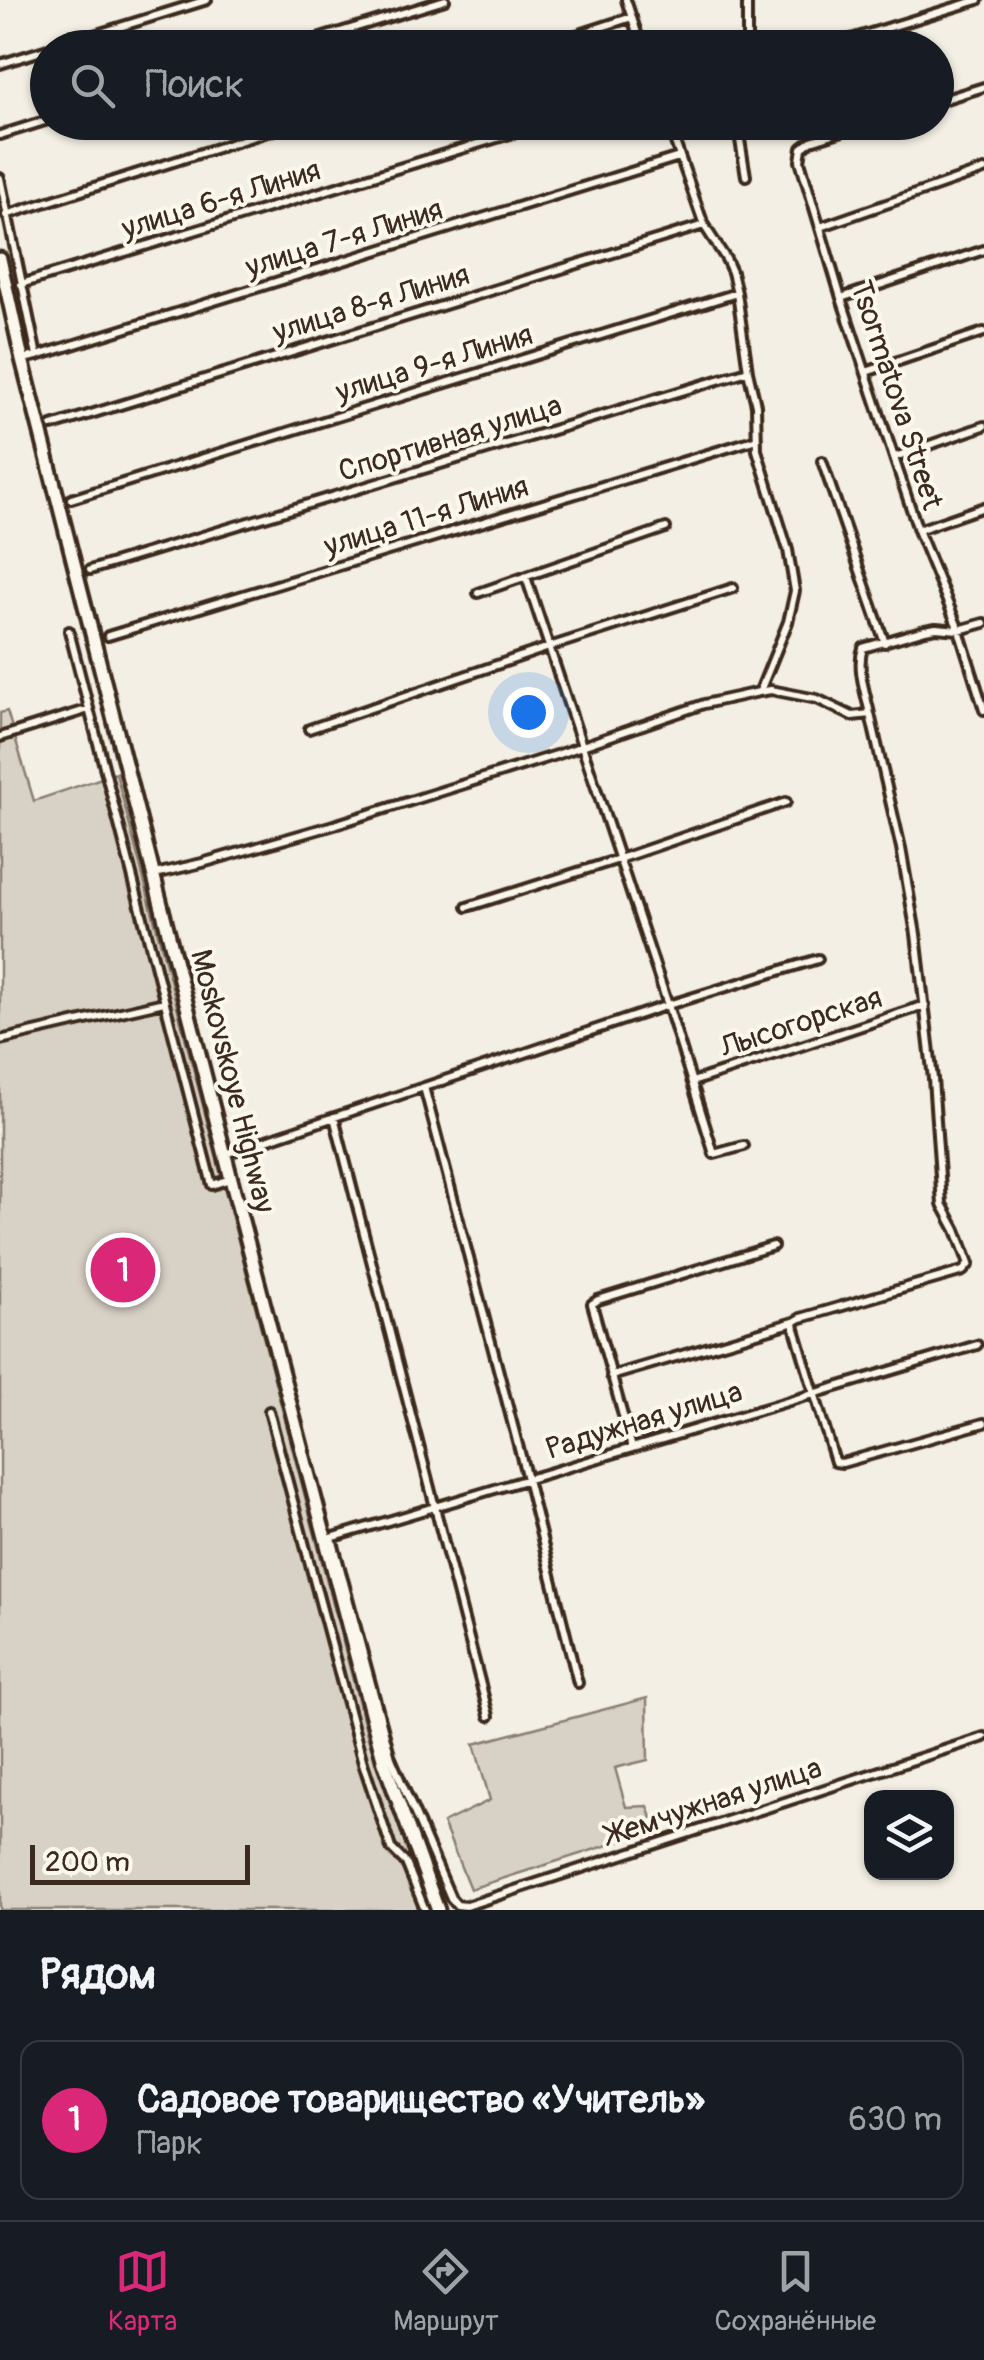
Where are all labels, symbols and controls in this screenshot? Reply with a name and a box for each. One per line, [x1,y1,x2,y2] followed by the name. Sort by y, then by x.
[30,30,954,140] search box
[65,58,120,113] icon: search
[145,61,244,109] text: Поиск
[116,152,325,248] street label: улица 6-я Линия
[240,191,447,286] street label: улица 7-я Линия
[267,256,474,351] street label: улица 8-я Линия
[842,276,951,515] street label: Tsormatova Street
[330,316,537,411] street label: улица 9-я Линия
[334,387,566,490] street label: Спортивная улица
[318,468,533,565] street label: улица 11-я Линия
[503,687,554,738] your location
[182,946,283,1217] street label: Moskovskoye Highway
[715,979,887,1066] street label: Лысогорская
[90,1232,156,1308] pin: 1
[542,1373,747,1468] street label: Радужная улица
[598,1749,826,1855] street label: Жемчужная улица
[864,1790,954,1880] map controls
[864,1790,954,1880] button: layers
[30,1840,250,1884] scale bar
[45,1845,130,1880] text: 200 m
[40,1949,156,2001] text: Рядом
[137,2076,705,2124] text: Садовое товарищество «Учитель»
[68,2100,81,2140] text: 1
[848,2100,942,2140] text: 630 m
[137,2124,203,2164] text: Парк
[108,2244,177,2339] tab: Карта
[393,2244,499,2339] tab: Маршрут
[715,2244,876,2339] tab: Сохранённые

